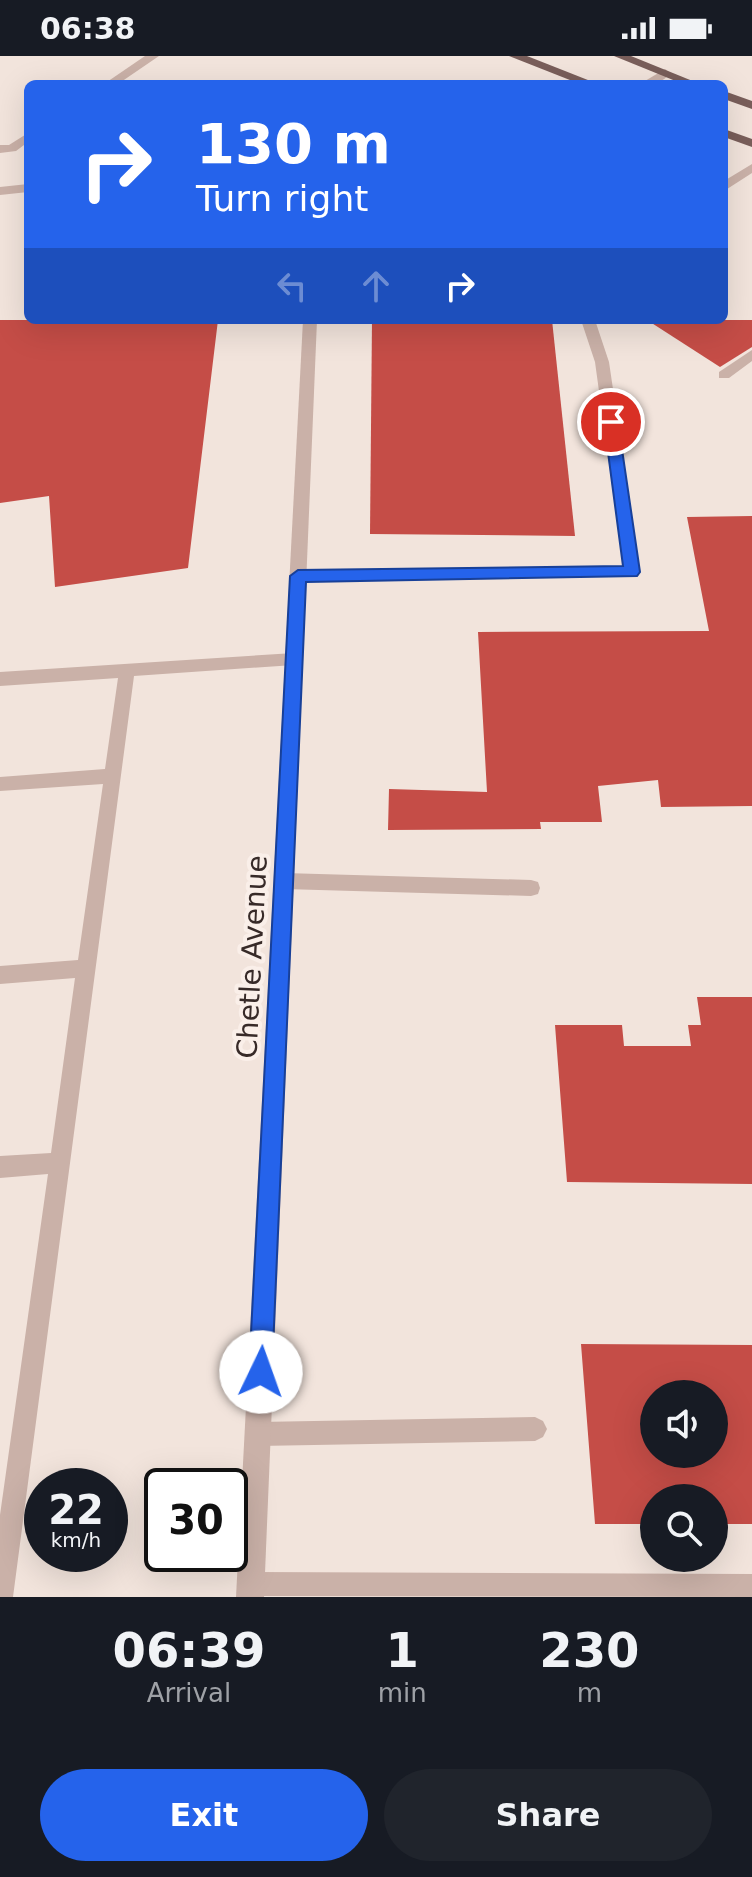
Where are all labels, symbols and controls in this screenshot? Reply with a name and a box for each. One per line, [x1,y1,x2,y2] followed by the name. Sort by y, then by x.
[40,11,136,46] text: 06:38
[196,111,391,176] text: 130 m
[64,112,168,216] icon: right
[196,178,368,219] text: Turn right
[270,264,314,308] icon: left
[354,264,398,308] icon: ahead
[438,264,482,308] icon: right
[577,388,645,456] pin
[589,400,633,444] icon: arrive
[230,855,274,1059] street label: Chetle Avenue
[219,1330,303,1414] position arrow
[640,1380,728,1572] map controls
[640,1380,728,1468] button: sound
[144,1468,248,1572] speed limit sign: 30
[640,1484,728,1572] button: search
[48,1487,104,1533] text: 22
[51,1528,101,1552] text: km/h
[112,1622,265,1678] text: 06:39
[386,1622,419,1678] text: 1
[539,1622,639,1678] text: 230
[147,1678,231,1708] text: Arrival
[378,1678,427,1708] text: min
[577,1678,602,1708] text: m
[40,1769,368,1861] button: Exit
[384,1769,712,1861] button: Share

